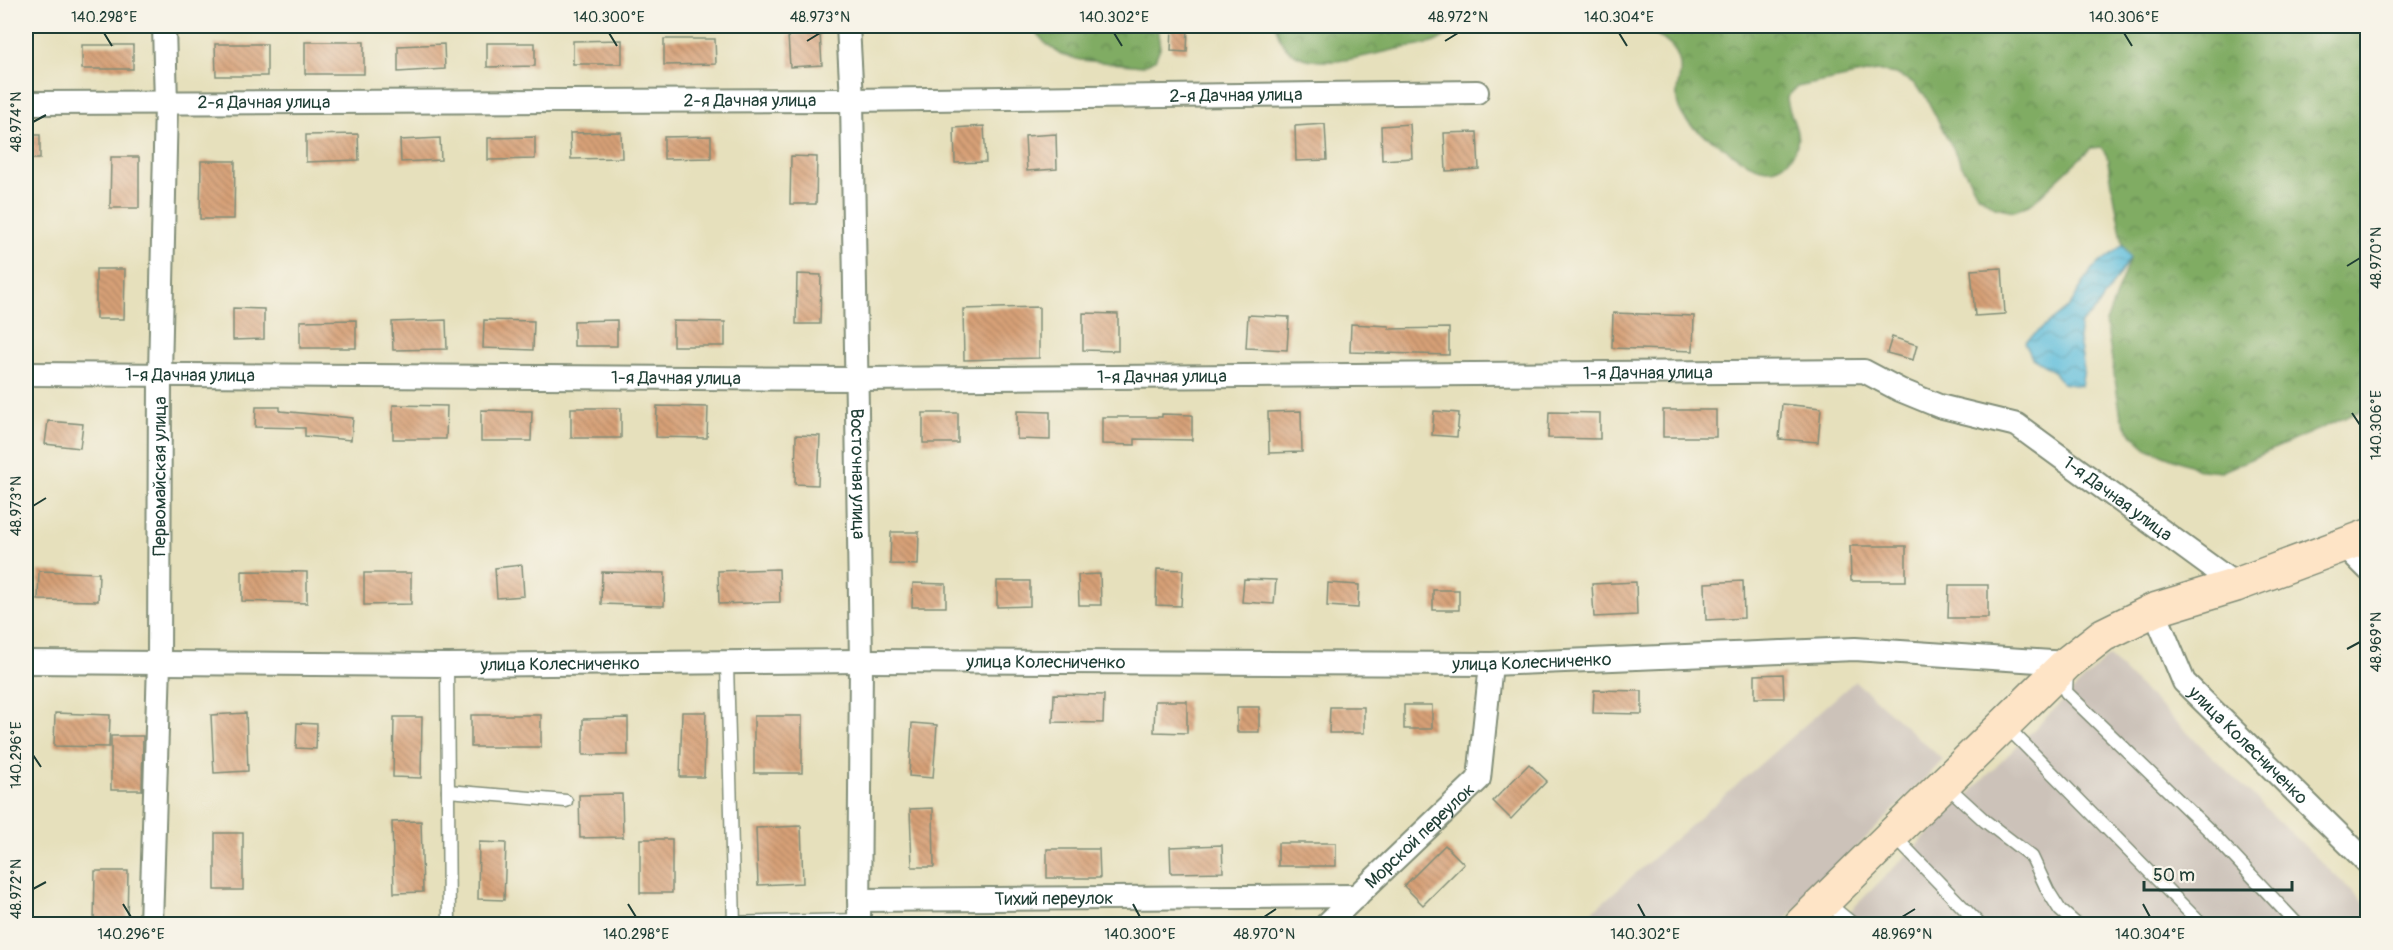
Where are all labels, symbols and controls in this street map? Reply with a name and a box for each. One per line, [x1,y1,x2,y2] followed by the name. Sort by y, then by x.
[71,8,137,27] text: 140.298°E
[573,8,645,27] text: 140.300°E
[790,8,850,27] text: 48.973°N
[1079,8,1149,27] text: 140.302°E
[1428,8,1488,27] text: 48.972°N
[1584,8,1654,27] text: 140.304°E
[2089,8,2159,27] text: 140.306°E
[1169,83,1303,108] street label: 2-я Дачная улица
[683,89,817,113] street label: 2-я Дачная улица
[197,91,331,114] street label: 2-я Дачная улица
[7,92,26,152] text: 48.974°N
[2367,227,2386,289] text: 48.970°N
[1583,361,1713,385] street label: 1-я Дачная улица
[125,364,255,387] street label: 1-я Дачная улица
[1097,365,1227,389] street label: 1-я Дачная улица
[611,367,741,390] street label: 1-я Дачная улица
[2367,390,2386,460] text: 140.306°E
[148,396,172,556] street label: Первомайская улица
[845,408,870,540] street label: Восточная улица
[2058,451,2177,547] street label: 1-я Дачная улица
[7,476,26,536] text: 48.973°N
[2367,612,2386,672] text: 48.969°N
[1451,648,1612,676] street label: улица Колесниченко
[965,650,1126,674] street label: улица Колесниченко
[479,652,640,677] street label: улица Колесниченко
[2182,681,2313,810] street label: улица Колесниченко
[7,721,26,789] text: 140.296°E
[1360,778,1480,894] street label: Морской переулок
[2144,854,2292,892] scale bar
[7,859,26,919] text: 48.972°N
[2153,864,2195,887] text: 50 m
[994,887,1114,911] street label: Тихий переулок
[97,925,165,944] text: 140.296°E
[603,925,669,944] text: 140.298°E
[1104,925,1176,944] text: 140.300°E
[1233,925,1295,944] text: 48.970°N
[1610,925,1680,944] text: 140.302°E
[1872,925,1932,944] text: 48.969°N
[2115,925,2185,944] text: 140.304°E

